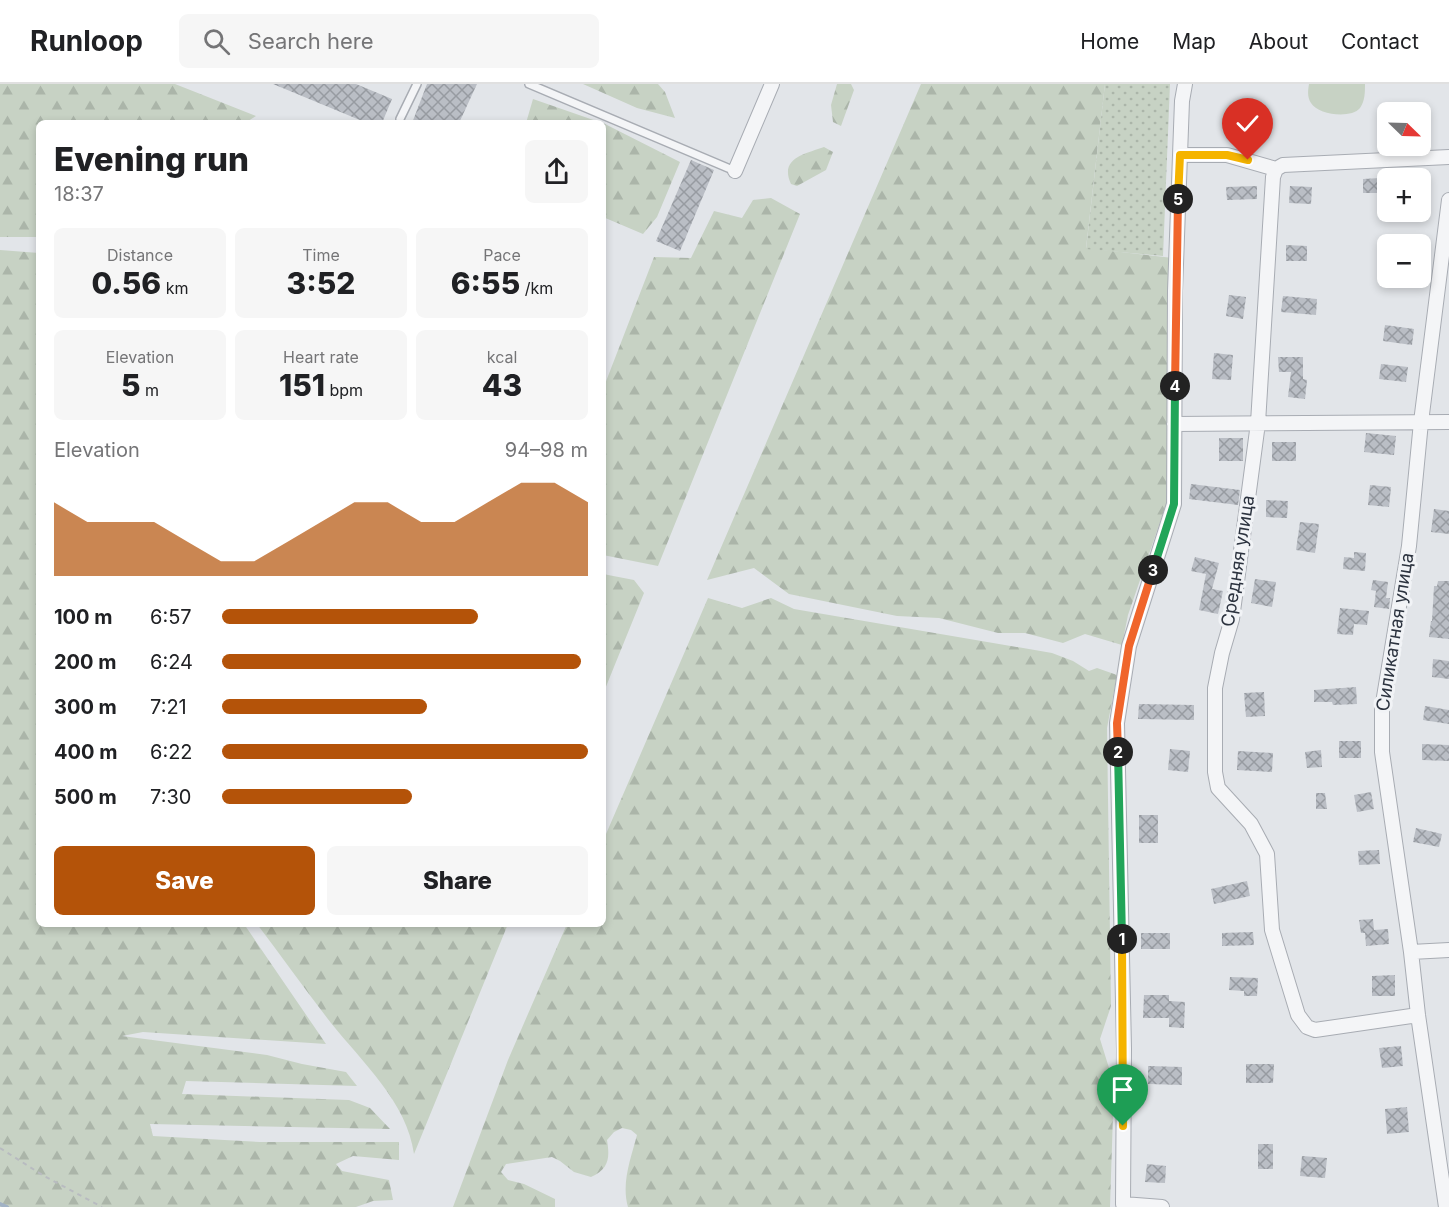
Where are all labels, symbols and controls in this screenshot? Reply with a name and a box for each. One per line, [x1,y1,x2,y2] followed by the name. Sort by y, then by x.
[179,14,599,68] search box
[30,24,143,58] text: Runloop
[200,25,233,58] icon: search
[248,28,374,54] text: Search here
[1080,29,1139,54] text: Home
[1172,29,1216,54] text: Map
[1249,29,1308,54] text: About
[1341,29,1419,54] text: Contact
[1222,98,1273,160] pin
[1377,102,1431,156] north arrow
[1377,102,1431,288] map controls
[1231,107,1264,140] icon: check
[54,139,249,179] text: Evening run
[525,140,588,203] button: share
[1377,168,1431,222] button: +
[54,182,104,206] text: 18:37
[1163,184,1193,214] pin: 5
[1173,189,1183,209] text: 5
[1377,234,1431,288] button: −
[107,245,173,265] text: Distance
[302,245,340,265] text: Time
[483,245,521,265] text: Pace
[91,265,161,301] text: 0.56
[287,265,355,301] text: 3:52
[451,265,520,301] text: 6:55
[161,278,189,298] text: km
[520,278,553,298] text: /km
[106,347,174,367] text: Elevation
[283,347,359,367] text: Heart rate
[487,347,517,367] text: kcal
[121,367,141,403] text: 5
[279,367,325,403] text: 151
[482,367,522,403] text: 43
[1160,371,1190,401] pin: 4
[1170,376,1180,396] text: 4
[141,380,159,400] text: m
[325,380,363,400] text: bpm
[54,438,140,462] text: Elevation
[505,438,588,462] text: 94–98 m
[1217,494,1258,628] street label: Средняя улица
[1372,551,1417,713] street label: Силикатная улица
[1138,555,1168,585] pin: 3
[1148,560,1158,580] text: 3
[54,605,113,629] text: 100 m
[150,605,192,629] text: 6:57
[54,650,117,674] text: 200 m
[150,650,193,674] text: 6:24
[54,695,117,719] text: 300 m
[150,695,187,719] text: 7:21
[1103,737,1133,767] pin: 2
[54,740,118,764] text: 400 m
[150,740,193,764] text: 6:22
[1113,742,1123,762] text: 2
[54,785,117,809] text: 500 m
[150,785,191,809] text: 7:30
[54,846,315,915] button: Save
[327,846,588,915] button: Share
[1107,924,1137,954] pin: 1
[1119,929,1125,949] text: 1
[1097,1064,1148,1126] pin
[1106,1073,1139,1106] icon: arrive

